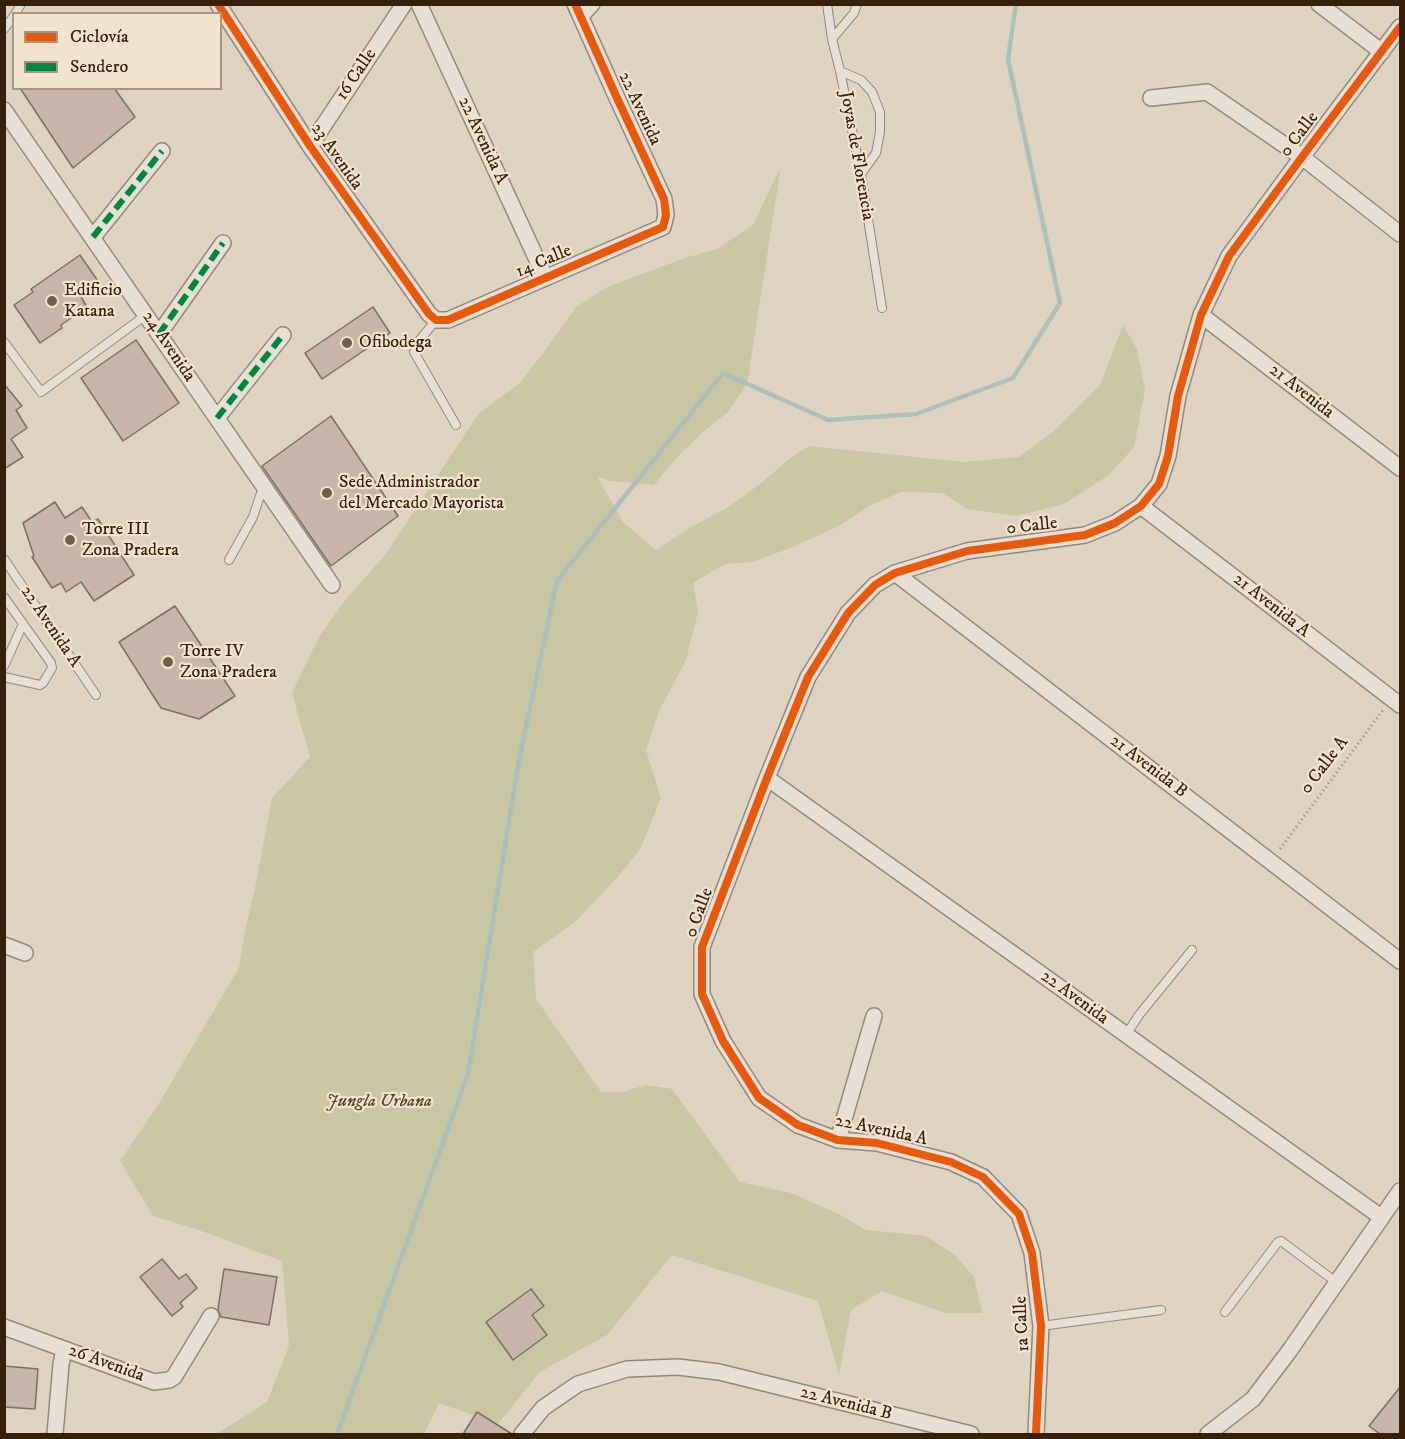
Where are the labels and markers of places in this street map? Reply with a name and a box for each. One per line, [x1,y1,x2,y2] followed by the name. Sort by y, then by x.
[64,280,122,322] place label: Edificio Katana
[45,294,59,308] marker: Edificio Katana
[359,332,432,354] place label: Ofibodega
[340,336,354,350] marker: Ofibodega
[339,472,504,514] place label: Sede Administrador del Mercado Mayorista
[320,486,334,500] marker: Sede Administrador del Mercado Mayorista
[82,519,179,562] place label: Torre III Zona Pradera
[63,533,77,547] marker: Torre III Zona Pradera
[180,641,277,684] place label: Torre IV Zona Pradera
[161,655,175,669] marker: Torre IV Zona Pradera

